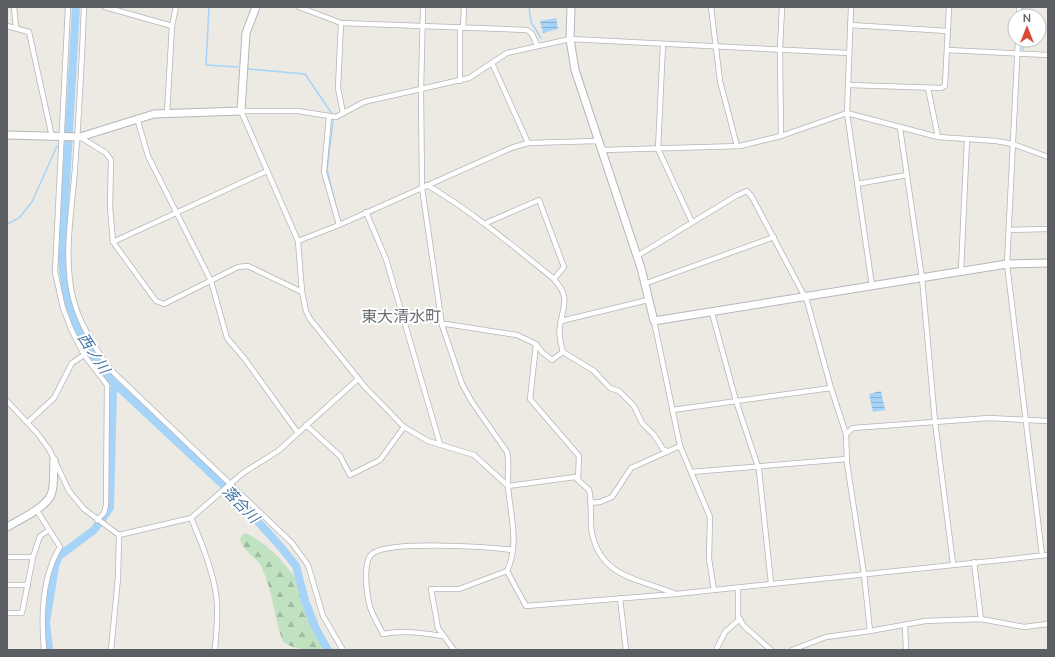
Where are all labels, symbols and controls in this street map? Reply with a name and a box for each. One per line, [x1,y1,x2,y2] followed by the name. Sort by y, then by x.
[1007,8,1047,48] north arrow
[1023,11,1031,25] text: N
[361,306,441,326] district label: 東大清水町
[74,329,115,379] water label: 西ノ川
[219,481,265,528] water label: 落合川

